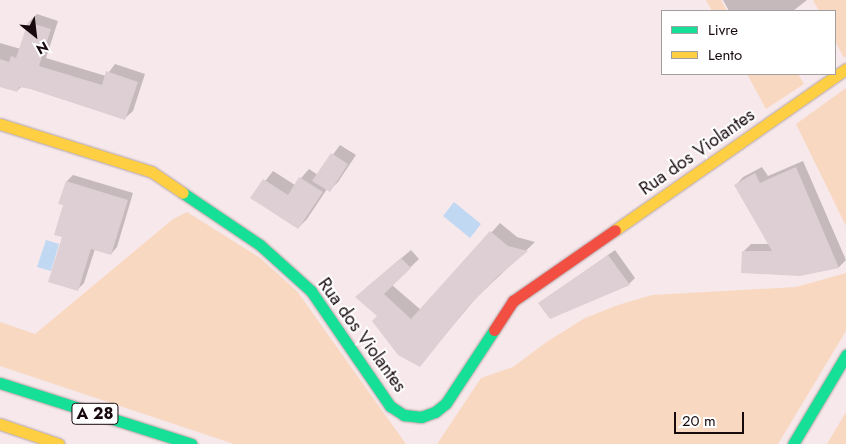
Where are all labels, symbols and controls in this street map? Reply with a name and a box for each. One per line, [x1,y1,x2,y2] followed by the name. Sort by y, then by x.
[10,10,60,60] north arrow
[661,10,836,75] legend
[708,19,738,41] text: Livre
[33,37,52,60] text: N
[708,44,742,66] text: Lento
[635,104,759,200] street label: Rua dos Violantes
[313,274,411,396] street label: Rua dos Violantes
[71,400,119,428] road number: A 28
[676,402,746,434] scale bar
[682,410,716,432] text: 20 m

